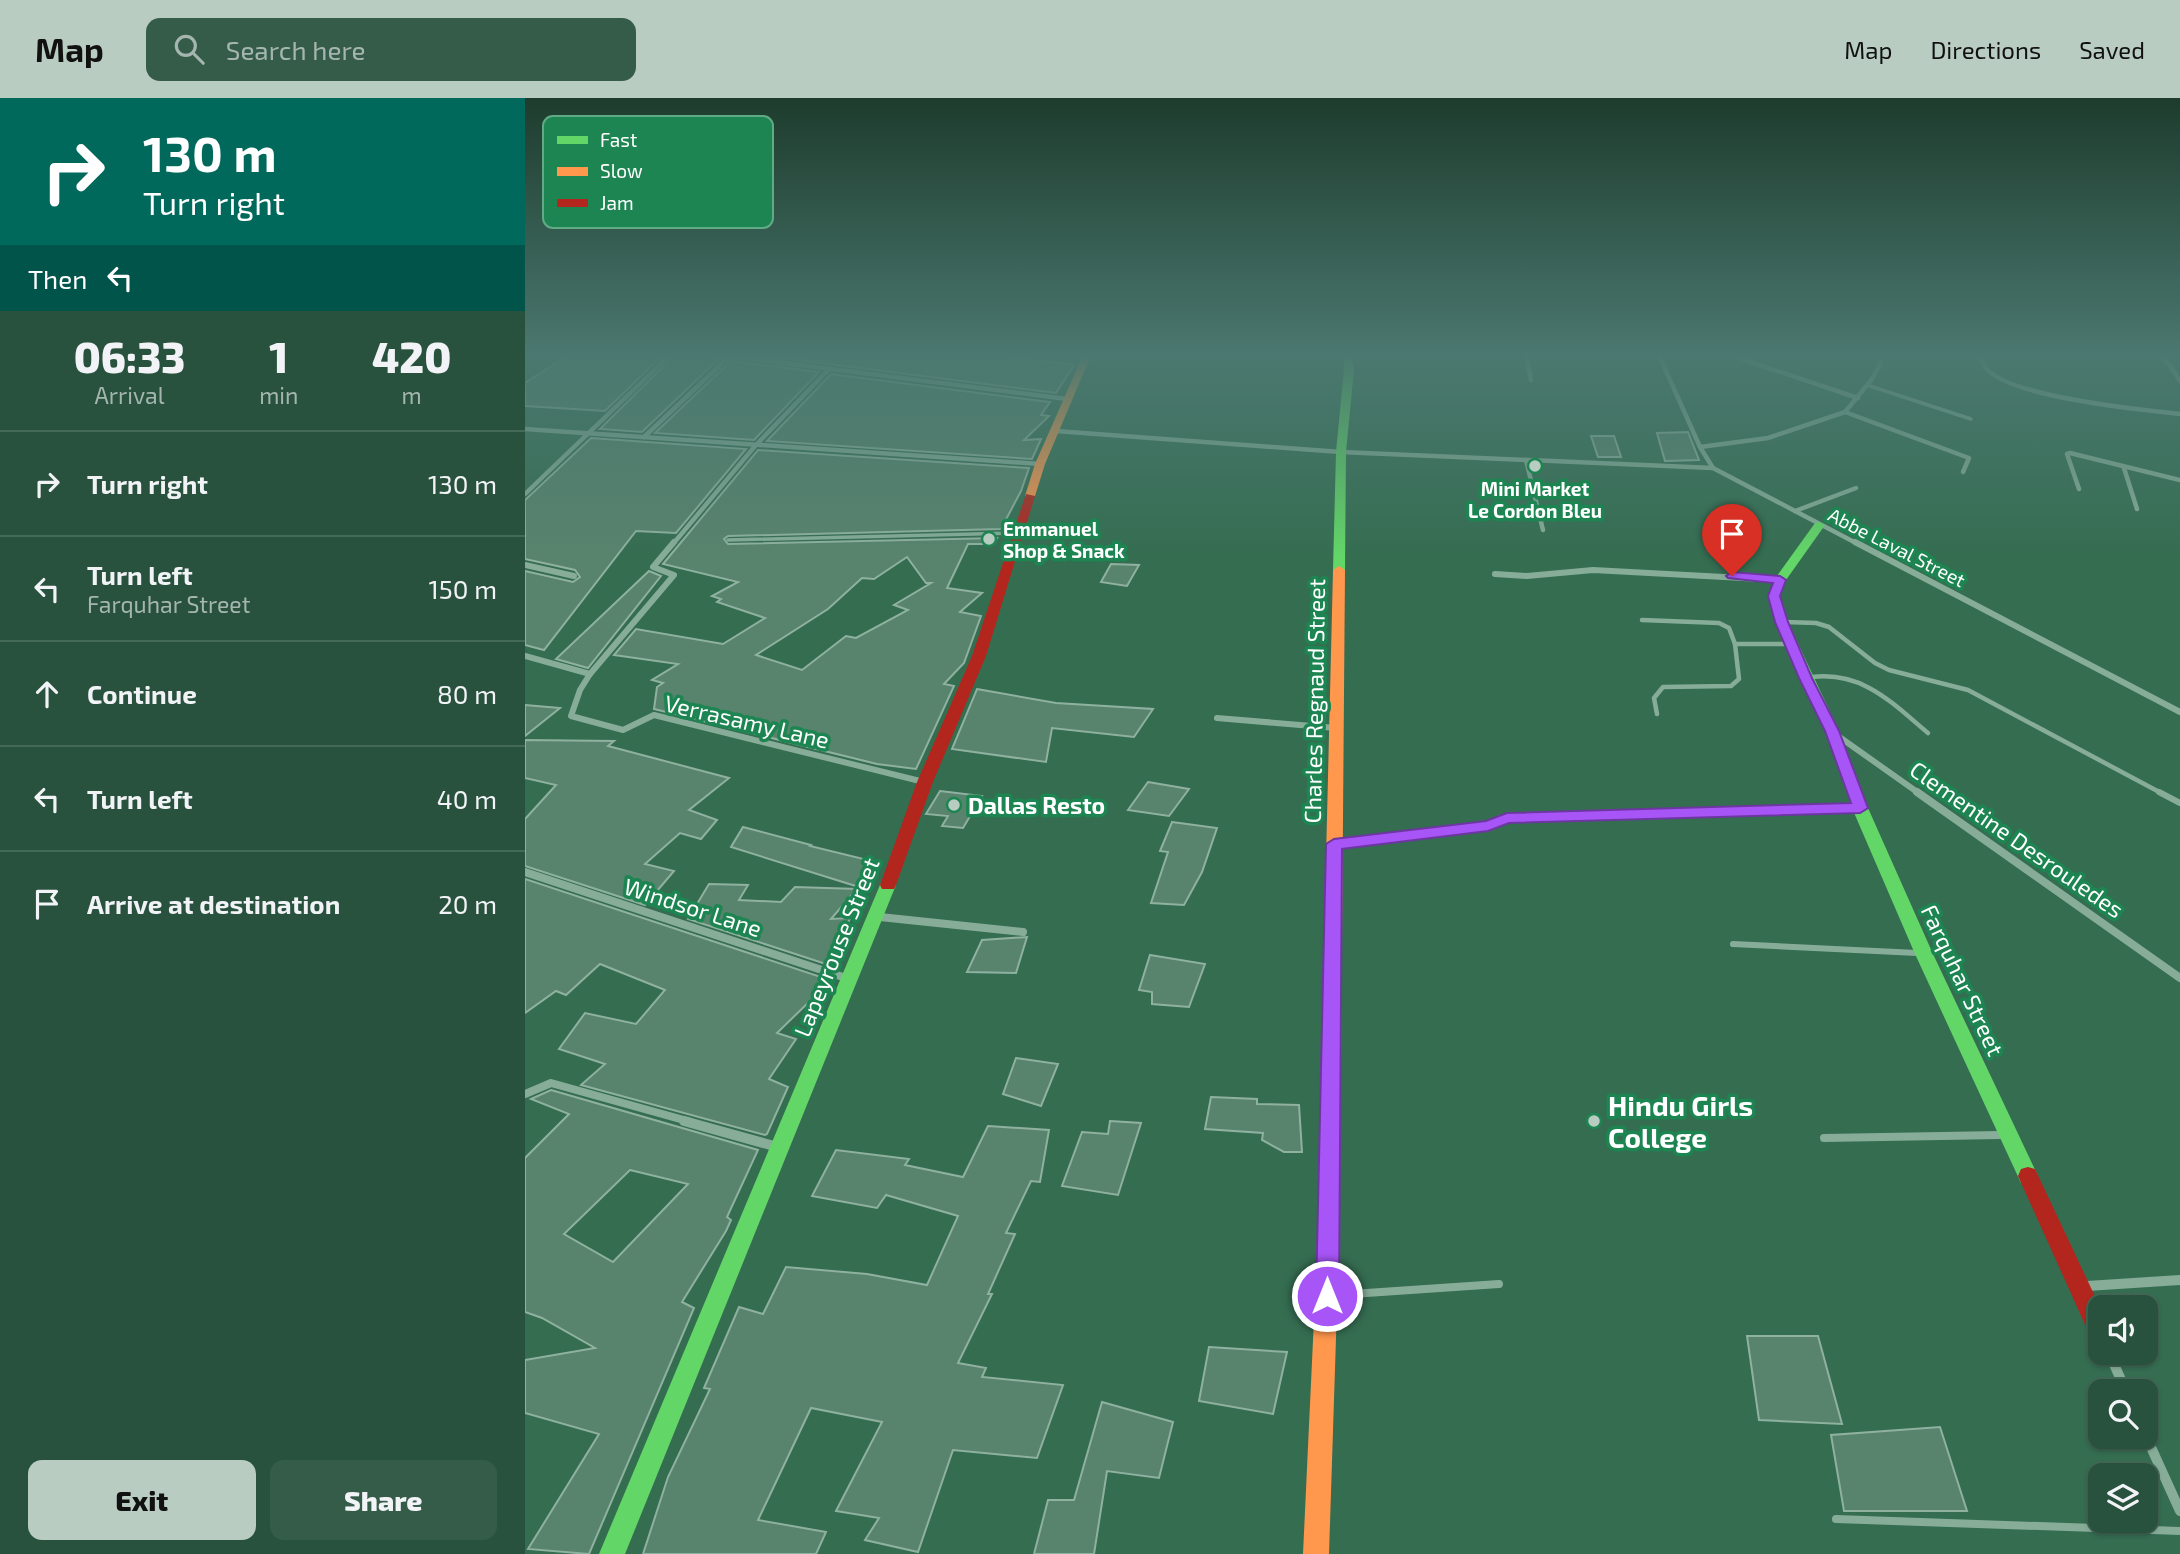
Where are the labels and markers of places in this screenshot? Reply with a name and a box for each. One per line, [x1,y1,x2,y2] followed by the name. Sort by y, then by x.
[1527,458,1543,474] marker: Mini Market Le Cordon Bleu
[1468,477,1602,522] place label: Mini Market Le Cordon Bleu
[1702,504,1762,576] pin
[1003,517,1125,562] place label: Emmanuel Shop & Snack
[981,531,997,547] marker: Emmanuel Shop & Snack
[968,791,1105,819] place label: Dallas Resto
[946,797,962,813] marker: Dallas Resto
[1608,1088,1753,1154] place label: Hindu Girls College
[1586,1113,1602,1129] marker: Hindu Girls College

